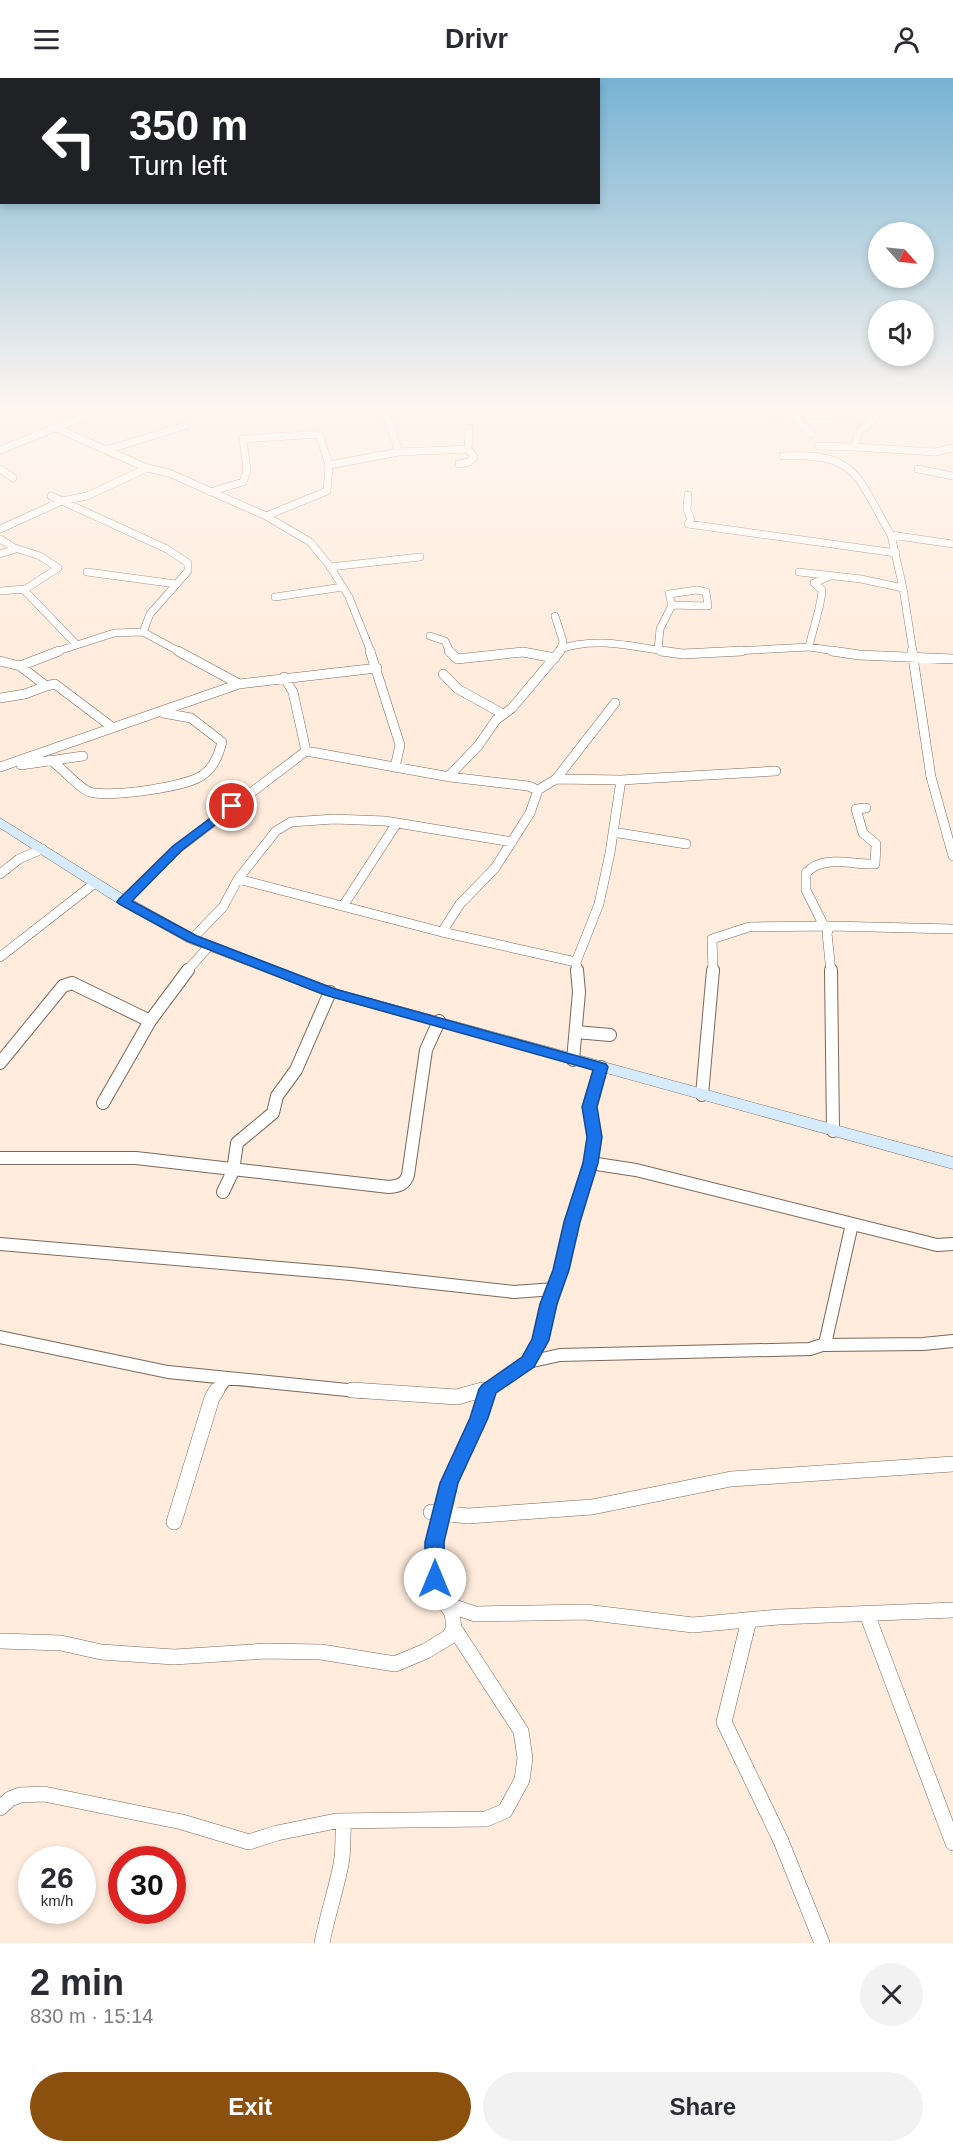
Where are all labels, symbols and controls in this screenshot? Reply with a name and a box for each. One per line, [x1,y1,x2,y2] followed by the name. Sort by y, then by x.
[30,23,63,56] icon: menu
[890,23,923,56] icon: person
[445,24,508,54] text: Drivr
[30,102,108,180] icon: left
[129,102,248,149] text: 350 m
[129,151,227,181] text: Turn left
[868,222,934,288] north arrow
[868,222,934,366] map controls
[868,300,934,366] button: sound
[206,780,257,831] pin
[215,789,248,822] icon: arrive
[403,1547,467,1611] position arrow
[108,1846,186,1924] speed limit sign: 30
[40,1861,74,1894] text: 26
[41,1892,73,1909] text: km/h
[30,1962,124,2003] text: 2 min
[860,1963,923,2026] button: close
[30,2005,153,2027] text: 830 m · 15:14
[30,2072,471,2141] button: Exit
[483,2072,923,2141] button: Share

